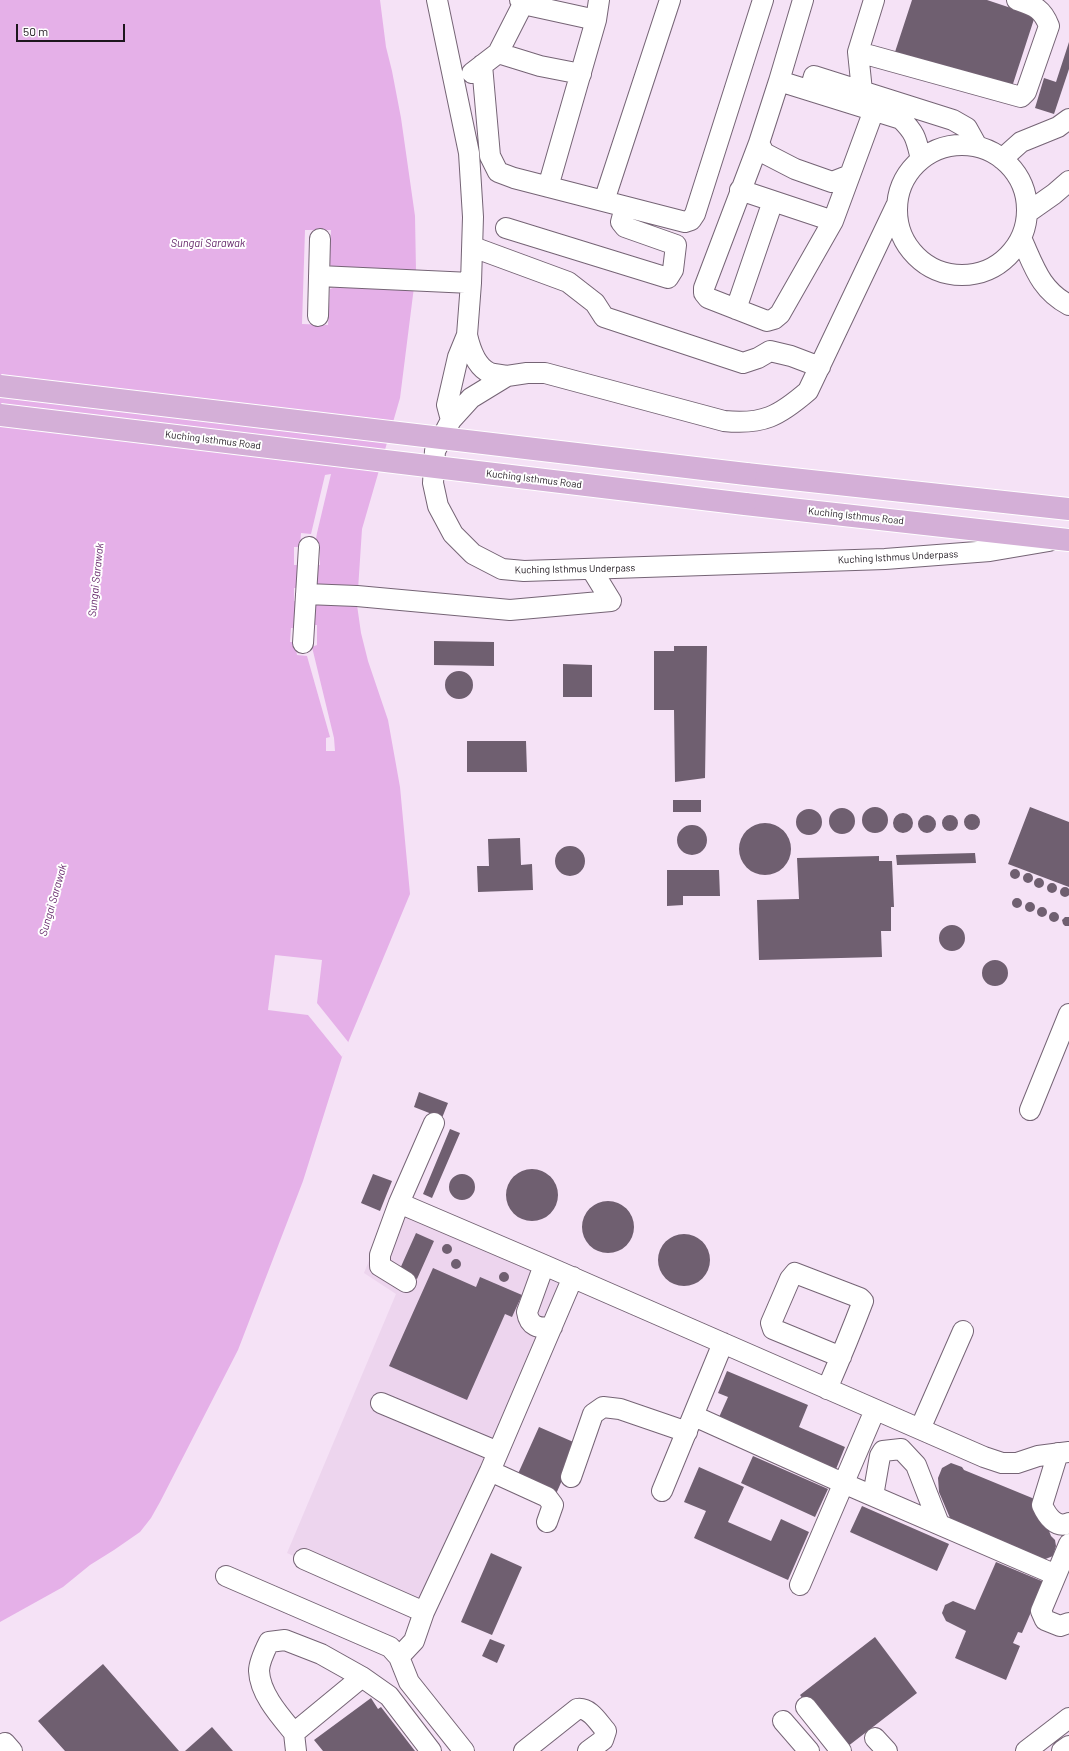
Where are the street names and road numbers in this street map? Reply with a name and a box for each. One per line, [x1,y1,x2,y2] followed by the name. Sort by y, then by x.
[164,428,262,452] street label: Kuching Isthmus Road
[485,467,583,491] street label: Kuching Isthmus Road
[807,505,905,527] street label: Kuching Isthmus Road
[837,548,959,566] street label: Kuching Isthmus Underpass
[515,562,635,576] street label: Kuching Isthmus Underpass

